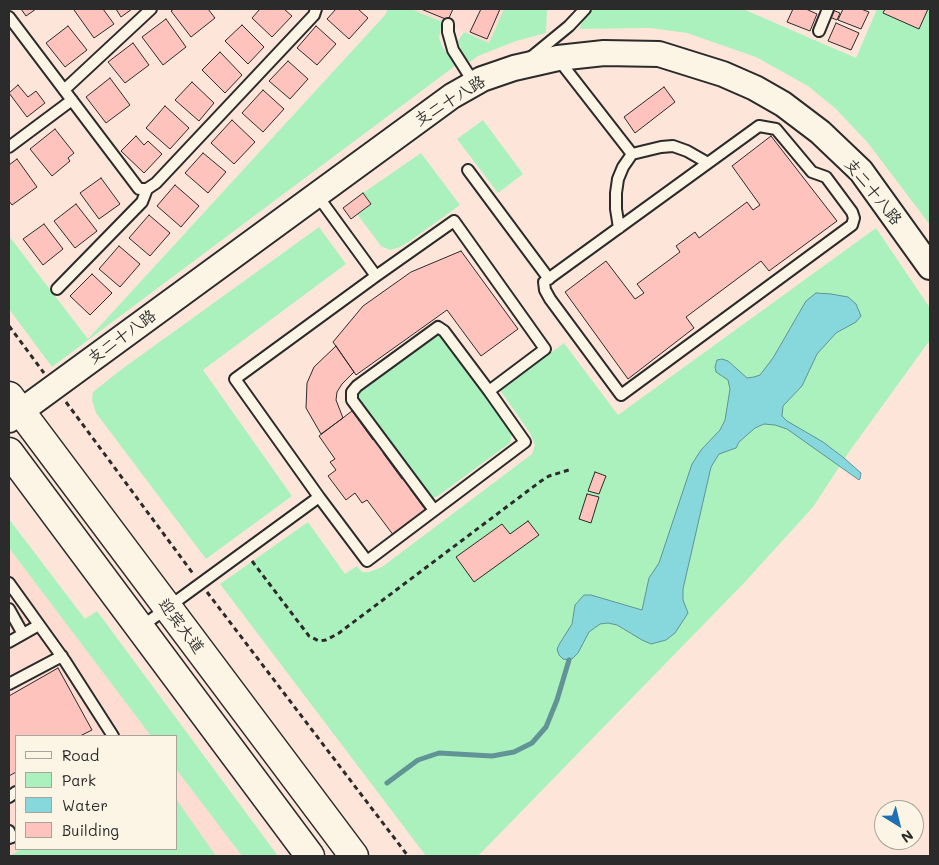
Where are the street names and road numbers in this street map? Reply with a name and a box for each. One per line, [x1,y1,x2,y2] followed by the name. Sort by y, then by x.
[411,72,489,130] street label: 支二十八路
[840,155,906,229] street label: 支二十八路
[84,306,160,368] street label: 支二十八路
[154,595,208,657] street label: 迎宾大道

